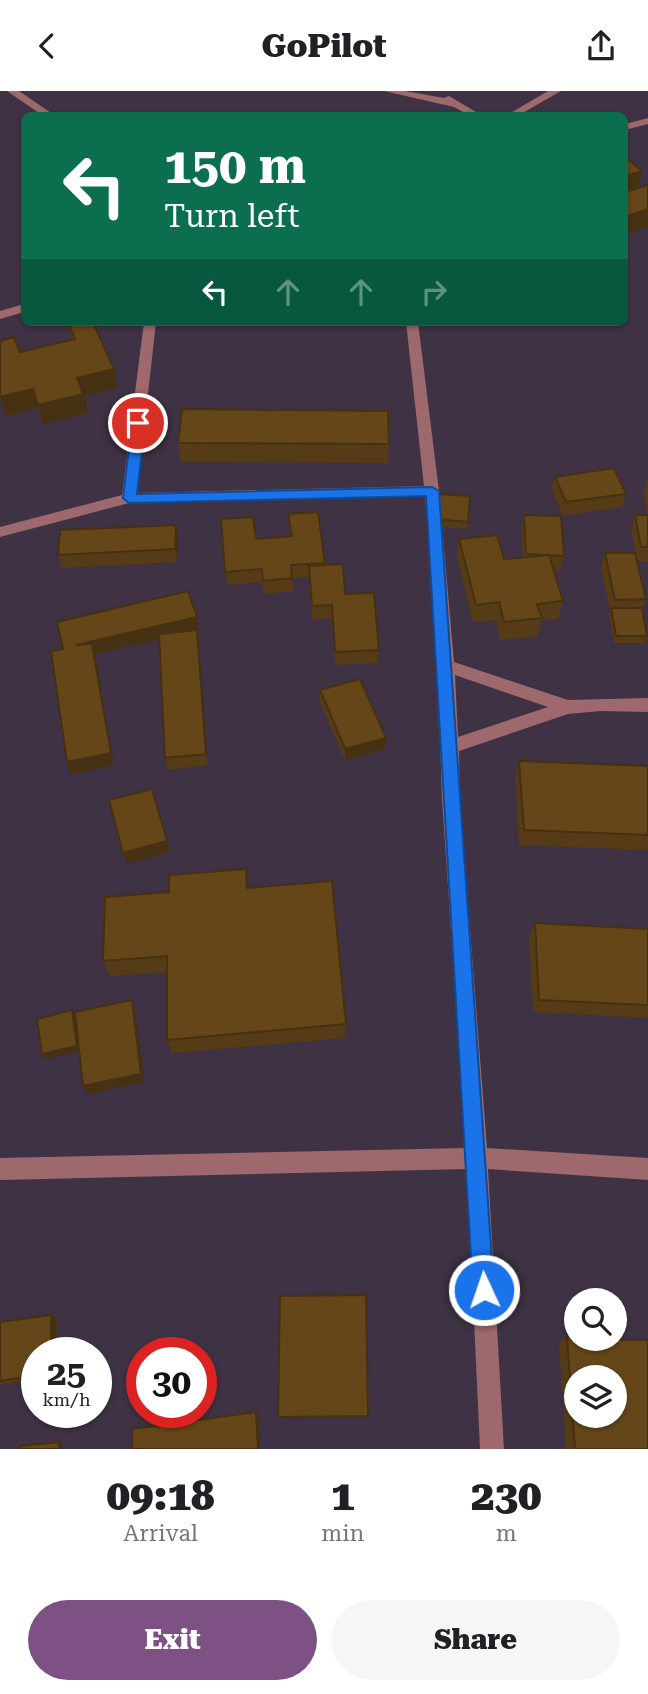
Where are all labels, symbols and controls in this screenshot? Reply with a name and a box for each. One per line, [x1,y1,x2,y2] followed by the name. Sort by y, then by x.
[28,27,66,65] icon: back
[261,27,387,65] text: GoPilot
[582,27,620,65] icon: share
[164,138,306,195] text: 150 m
[49,140,140,231] icon: left
[164,197,299,235] text: Turn left
[196,273,234,311] icon: left
[269,273,307,311] icon: ahead
[342,273,380,311] icon: ahead
[415,273,453,311] icon: right
[108,393,168,453] pin
[119,404,157,442] icon: arrive
[447,1253,521,1327] position arrow
[564,1288,627,1428] map controls
[564,1288,627,1351] button: search
[126,1337,217,1428] speed limit sign: 30
[47,1353,86,1394] text: 25
[564,1365,627,1428] button: layers
[42,1389,91,1410] text: km/h
[107,1471,215,1520] text: 09:18
[331,1471,355,1520] text: 1
[471,1471,541,1520] text: 230
[123,1520,198,1547] text: Arrival
[321,1520,364,1547] text: min
[496,1520,517,1547] text: m
[28,1600,317,1680] button: Exit
[331,1600,620,1680] button: Share

